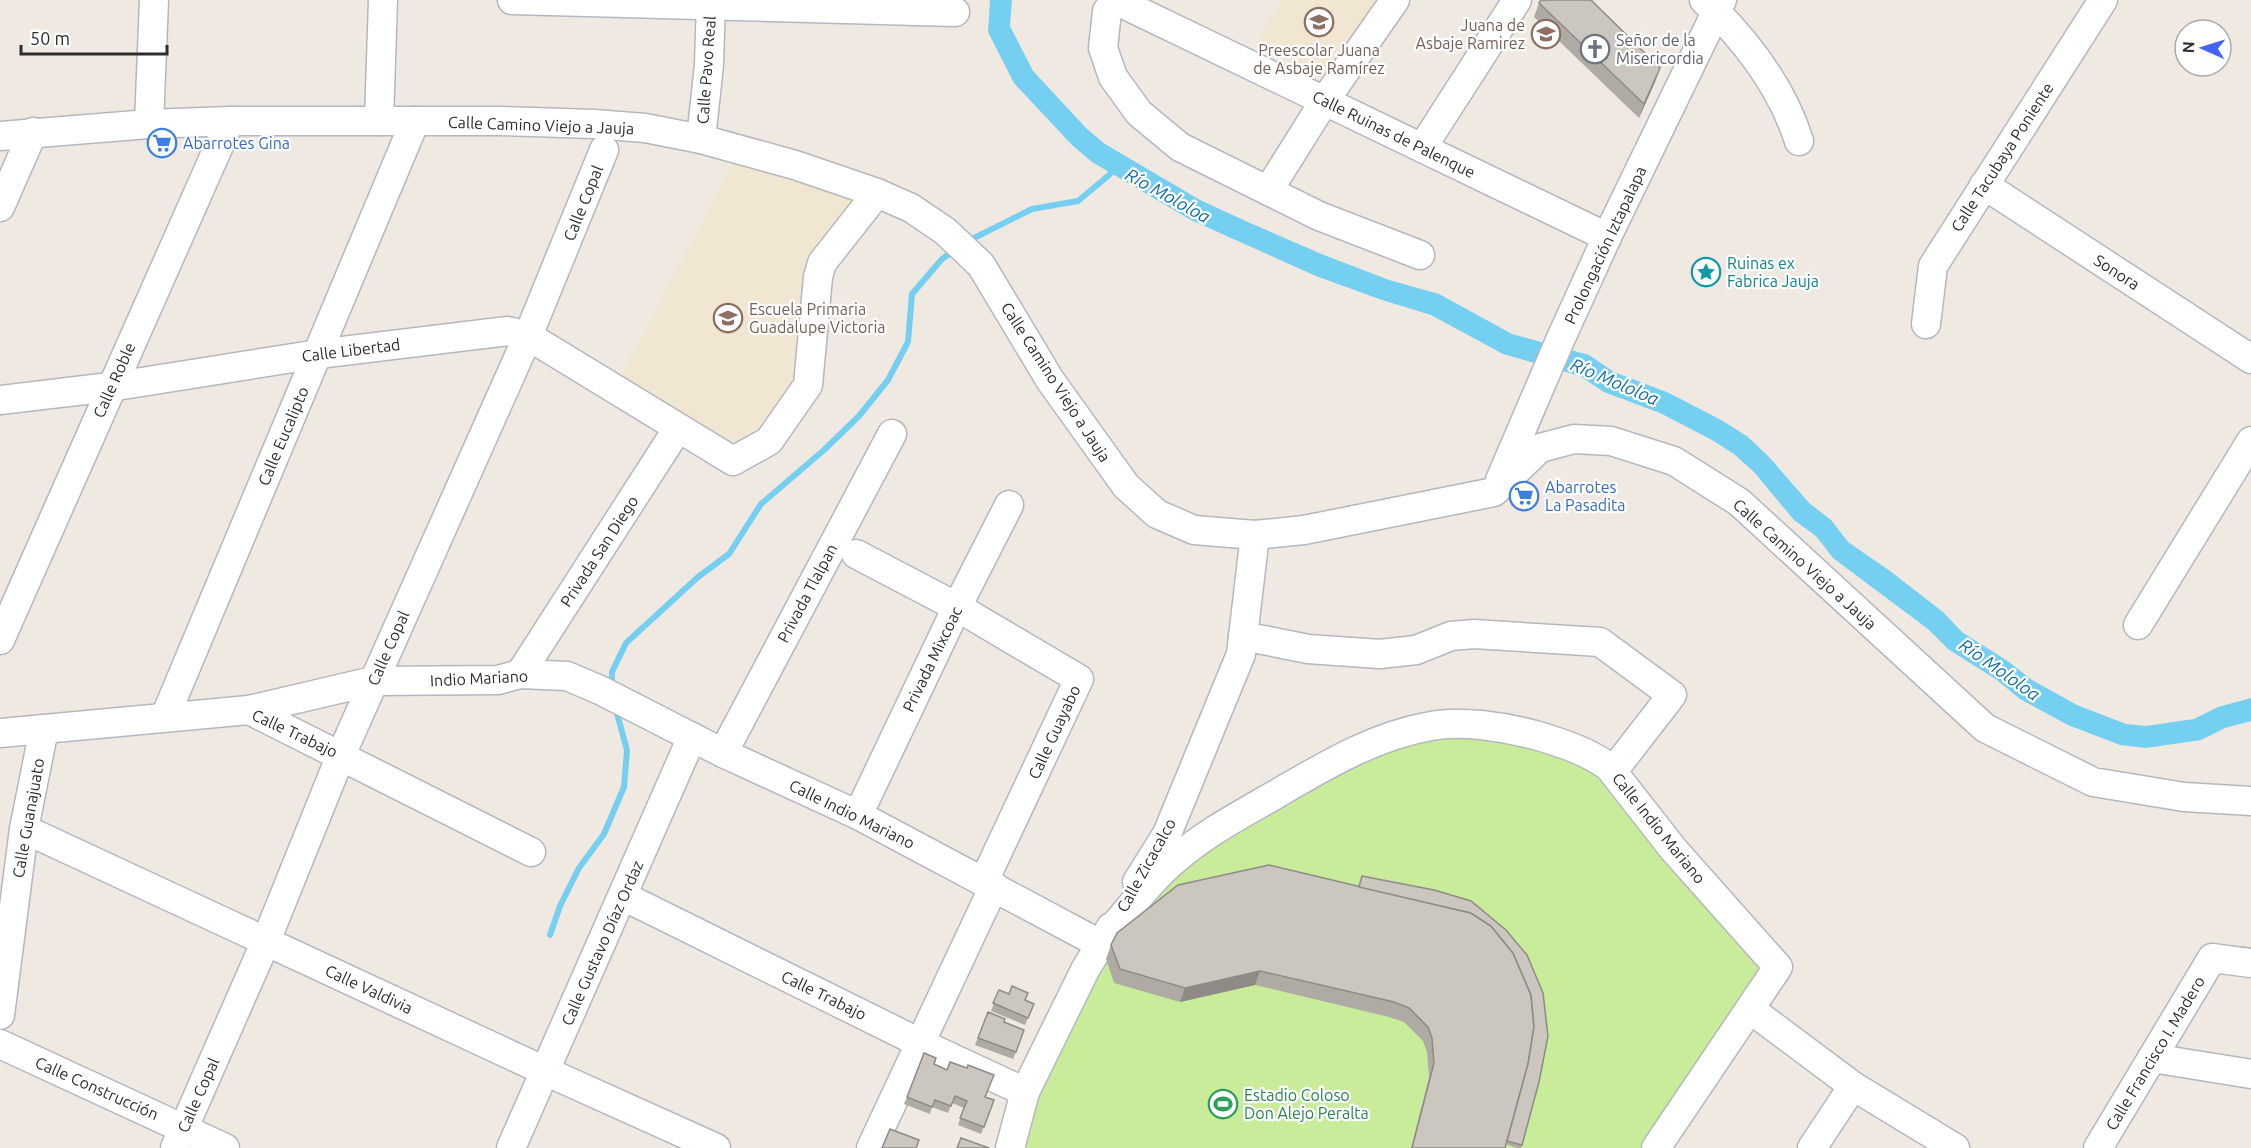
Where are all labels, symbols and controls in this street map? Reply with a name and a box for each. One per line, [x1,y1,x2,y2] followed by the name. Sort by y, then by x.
[1303,6,1335,38] school or university icon: Preescolar Juana de Asbaje Ramírez
[693,15,719,125] street label: Calle Pavo Real
[1415,16,1525,52] place label: Juana de Asbaje Ramirez
[21,18,166,56] scale bar
[1530,18,1562,50] school or university icon: Juana de Asbaje Ramirez
[2173,18,2233,78] north arrow
[30,28,70,48] text: 50 m
[1616,31,1704,67] place label: Señor de la Misericordia
[1579,33,1611,65] church icon: Señor de la Misericordia
[1253,41,1385,77] place label: Preescolar Juana de Asbaje Ramírez
[2179,41,2197,54] text: N
[1947,79,2057,235] street label: Calle Tacubaya Poniente
[1310,87,1478,181] street label: Calle Ruinas de Palenque
[448,113,634,137] street label: Calle Camino Viejo a Jauja
[146,127,178,159] supermarket icon: Abarrotes Gina
[183,134,290,152] place label: Abarrotes Gina
[560,163,606,243] street label: Calle Copal
[1560,163,1650,327] street label: Prolongación Iztapalapa
[1122,164,1214,227] water label: Río Mololoa
[2091,251,2143,293] street label: Sonora
[1727,254,1819,290] place label: Ruinas ex Fabrica Jauja
[1690,256,1722,288] place icon: Ruinas ex Fabrica Jauja
[998,299,1114,465] street label: Calle Camino Viejo a Jauja
[749,300,886,336] place label: Escuela Primaria Guadalupe Victoria
[712,302,744,334] school or university icon: Escuela Primaria Guadalupe Victoria
[301,335,401,365] street label: Calle Libertad
[89,340,139,420] street label: Calle Roble
[1568,354,1662,409] water label: Río Mololoa
[254,384,312,488] street label: Calle Eucalipto
[1545,478,1626,514] place label: Abarrotes La Pasadita
[1508,480,1540,512] supermarket icon: Abarrotes La Pasadita
[556,492,642,610] street label: Privada San Diego
[1730,495,1880,633] street label: Calle Camino Viejo a Jauja
[773,541,841,645] street label: Privada Tlalpan
[899,603,966,715] street label: Privada Mixcoac
[364,608,412,688] street label: Calle Copal
[1956,634,2044,704] water label: Río Mololoa
[429,666,529,690] street label: Indio Mariano
[1024,682,1084,782] street label: Calle Guayabo
[249,705,341,761] street label: Calle Trabajo
[9,757,47,879] street label: Calle Guanajuato
[1609,769,1709,887] street label: Calle Indio Mariano
[786,776,918,852] street label: Calle Indio Mariano
[1113,815,1179,915] street label: Calle Zicacalco
[557,858,647,1028] street label: Calle Gustavo Díaz Ordaz
[322,961,416,1017] street label: Calle Valdivia
[779,967,869,1023] street label: Calle Trabajo
[2102,973,2208,1133] street label: Calle Francisco I. Madero
[33,1053,161,1123] street label: Calle Construcción
[174,1055,222,1135] street label: Calle Copal
[1244,1086,1369,1122] place label: Estadio Coloso Don Alejo Peralta
[1207,1088,1239,1120] sports icon: Estadio Coloso Don Alejo Peralta

